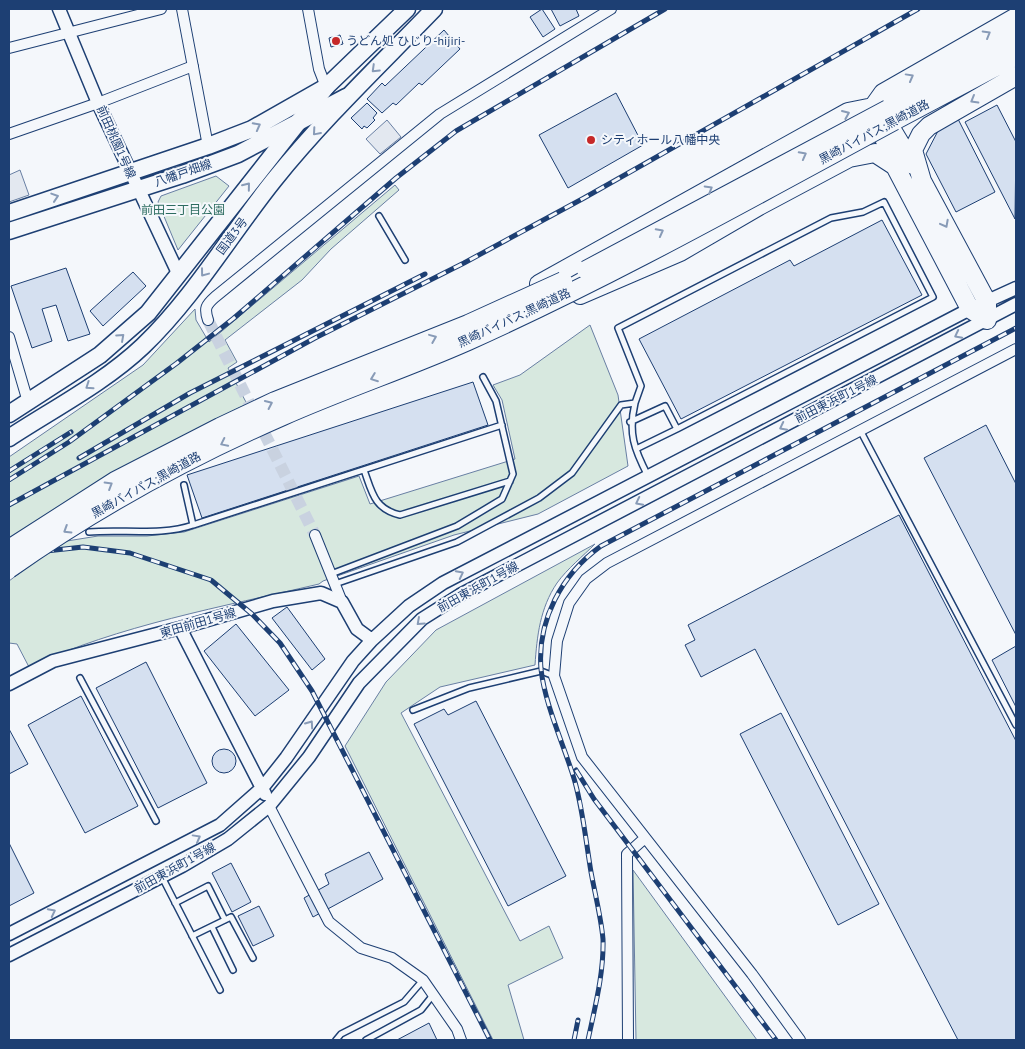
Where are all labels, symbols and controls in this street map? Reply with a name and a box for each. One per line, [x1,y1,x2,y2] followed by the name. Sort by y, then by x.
[981,31,990,41] one-way arrow
[346,33,465,48] place label: うどん処 ひじり-hijiri-
[330,35,342,47] marker: うどん処 ひじり-hijiri-
[372,63,381,72] one-way arrow
[905,73,914,83] one-way arrow
[970,94,979,104] one-way arrow
[816,96,932,167] street label: 黒崎バイパス;黒崎道路
[94,103,139,181] street label: 前田桃園1号線
[841,110,850,120] one-way arrow
[252,122,261,132] one-way arrow
[312,127,321,136] one-way arrow
[601,132,720,147] place label: シティホール八幡中央
[585,134,597,146] marker: シティホール八幡中央
[798,151,807,161] one-way arrow
[152,156,214,189] street label: 八幡戸畑線
[242,183,250,192] one-way arrow
[704,185,713,195] one-way arrow
[50,193,59,203] one-way arrow
[141,202,225,217] park label: 前田三丁目公園
[213,214,250,257] street label: 国道3号
[939,218,949,227] one-way arrow
[655,228,664,238] one-way arrow
[201,267,210,277] one-way arrow
[455,285,573,350] street label: 黒崎バイパス;黒崎道路
[954,329,963,339] one-way arrow
[115,334,124,343] one-way arrow
[429,334,437,344] one-way arrow
[792,371,880,426] street label: 前田東浜町1号線
[370,373,378,383] one-way arrow
[85,380,94,389] one-way arrow
[264,399,273,410] one-way arrow
[779,421,788,431] one-way arrow
[220,436,229,447] one-way arrow
[88,448,203,521] street label: 黒崎バイパス;黒崎道路
[103,482,112,492] one-way arrow
[635,496,644,506] one-way arrow
[64,524,73,534] one-way arrow
[435,558,521,615] street label: 前田東浜町1号線
[455,570,464,580] one-way arrow
[158,604,238,641] street label: 東田前田1号線
[416,616,425,625] one-way arrow
[304,720,313,729] one-way arrow
[192,834,201,844] one-way arrow
[132,839,218,896] street label: 前田東浜町1号線
[47,908,56,918] one-way arrow

